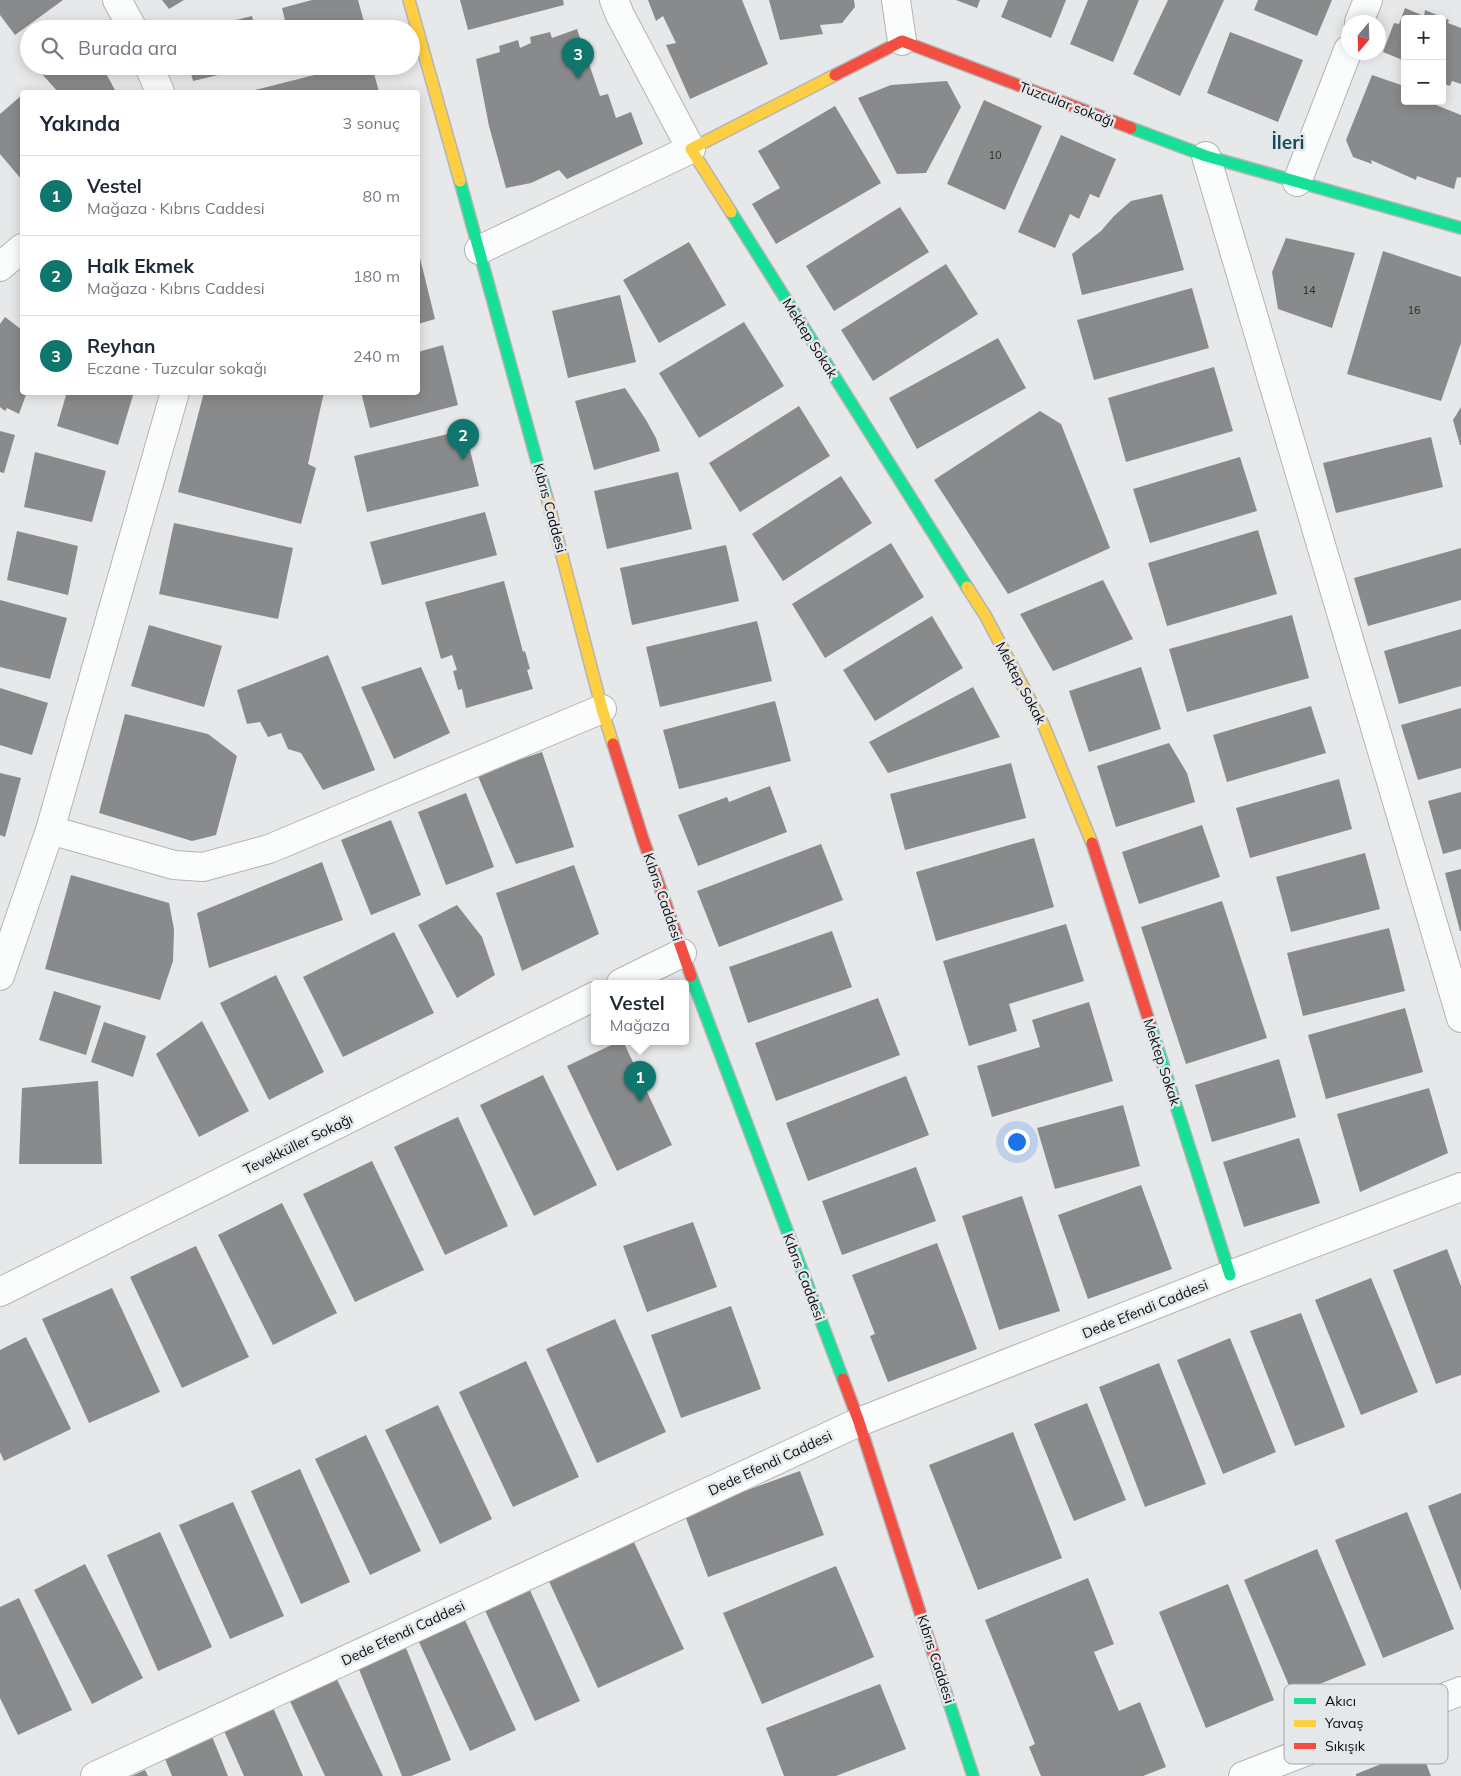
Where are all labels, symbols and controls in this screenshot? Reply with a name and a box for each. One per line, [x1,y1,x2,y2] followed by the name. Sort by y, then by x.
[1341,15,1386,60] north arrow
[1401,15,1446,105] map controls
[1401,15,1446,60] button: +
[20,20,420,75] search box
[38,34,66,62] icon: search
[78,36,177,60] text: Burada ara
[562,38,594,79] pin: 3
[1401,60,1446,105] button: −
[1017,78,1117,130] street label: Tuzcular sokağı
[40,110,120,136] text: Yakında
[343,113,400,133] text: 3 sonuç
[1271,130,1305,154] district label: İleri
[988,148,1002,162] house number: 10
[87,174,142,198] text: Vestel
[51,186,61,206] text: 1
[363,186,400,206] text: 80 m
[87,198,265,218] text: Mağaza · Kıbrıs Caddesi
[87,254,194,278] text: Halk Ekmek
[51,266,61,286] text: 2
[353,266,400,286] text: 180 m
[87,278,265,298] text: Mağaza · Kıbrıs Caddesi
[1302,283,1316,297] house number: 14
[778,295,842,382] street label: Mektep Sokak
[1407,303,1421,317] house number: 16
[87,334,155,358] text: Reyhan
[51,346,61,366] text: 3
[353,346,400,366] text: 240 m
[87,358,267,378] text: Eczane · Tuzcular sokağı
[447,419,479,460] pin: 2
[529,461,571,555] street label: Kıbrıs Caddesi
[992,639,1051,728] street label: Mektep Sokak
[640,851,686,943] street label: Kıbrıs Caddesi
[591,980,689,1045] popup
[610,991,665,1015] text: Vestel
[610,1015,670,1035] text: Mağaza
[1139,1016,1185,1109] street label: Mektep Sokak
[624,1061,656,1102] pin: 1
[240,1110,356,1178] street label: Tevekküller Sokağı
[1004,1129,1030,1155] your location
[779,1231,829,1323] street label: Kıbrıs Caddesi
[1079,1276,1211,1342] street label: Dede Efendi Caddesi
[705,1426,835,1500] street label: Dede Efendi Caddesi
[338,1596,468,1670] street label: Dede Efendi Caddesi
[913,1612,959,1706] street label: Kıbrıs Caddesi
[1284,1684,1448,1764] legend
[1325,1692,1356,1710] text: Akıcı
[1324,1714,1363,1732] text: Yavaş
[1325,1737,1366,1755] text: Sıkışık

